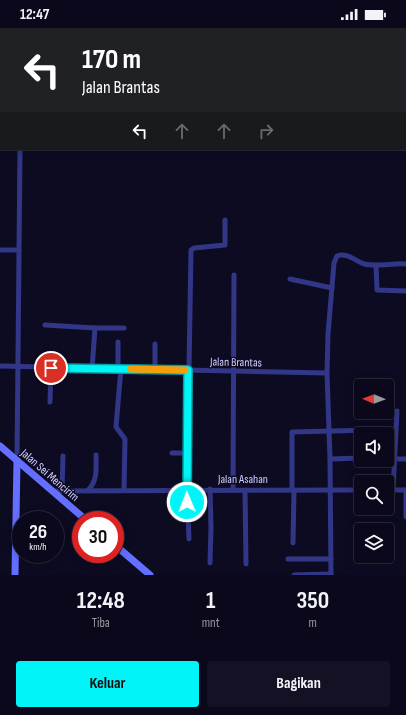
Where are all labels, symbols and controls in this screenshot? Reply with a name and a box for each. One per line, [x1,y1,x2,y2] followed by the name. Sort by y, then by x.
[20,5,49,24] text: 12:47
[82,43,141,76] text: 170 m
[16,44,68,96] icon: left
[82,77,160,98] text: Jalan Brantas
[129,120,151,142] icon: left
[171,120,193,142] icon: ahead
[213,120,235,142] icon: ahead
[255,120,277,142] icon: right
[34,351,68,385] pin
[209,355,262,370] street label: Jalan Brantas
[40,357,62,379] icon: arrive
[354,379,394,419] north arrow
[354,379,394,563] map controls
[354,427,394,467] button: sound
[17,445,82,505] street label: Jalan Sei Mencirim
[217,472,268,487] street label: Jalan Asahan
[354,475,394,515] button: search
[166,481,208,523] position arrow
[72,511,124,563] speed limit sign: 30
[29,520,47,544] text: 26
[354,523,394,563] button: layers
[29,541,47,553] text: km/h
[77,586,125,615] text: 12:48
[206,586,215,615] text: 1
[296,586,329,615] text: 350
[92,615,110,631] text: Tiba
[202,615,220,631] text: mnt
[309,615,317,631] text: m
[16,661,199,707] button: Keluar
[207,661,390,707] button: Bagikan

